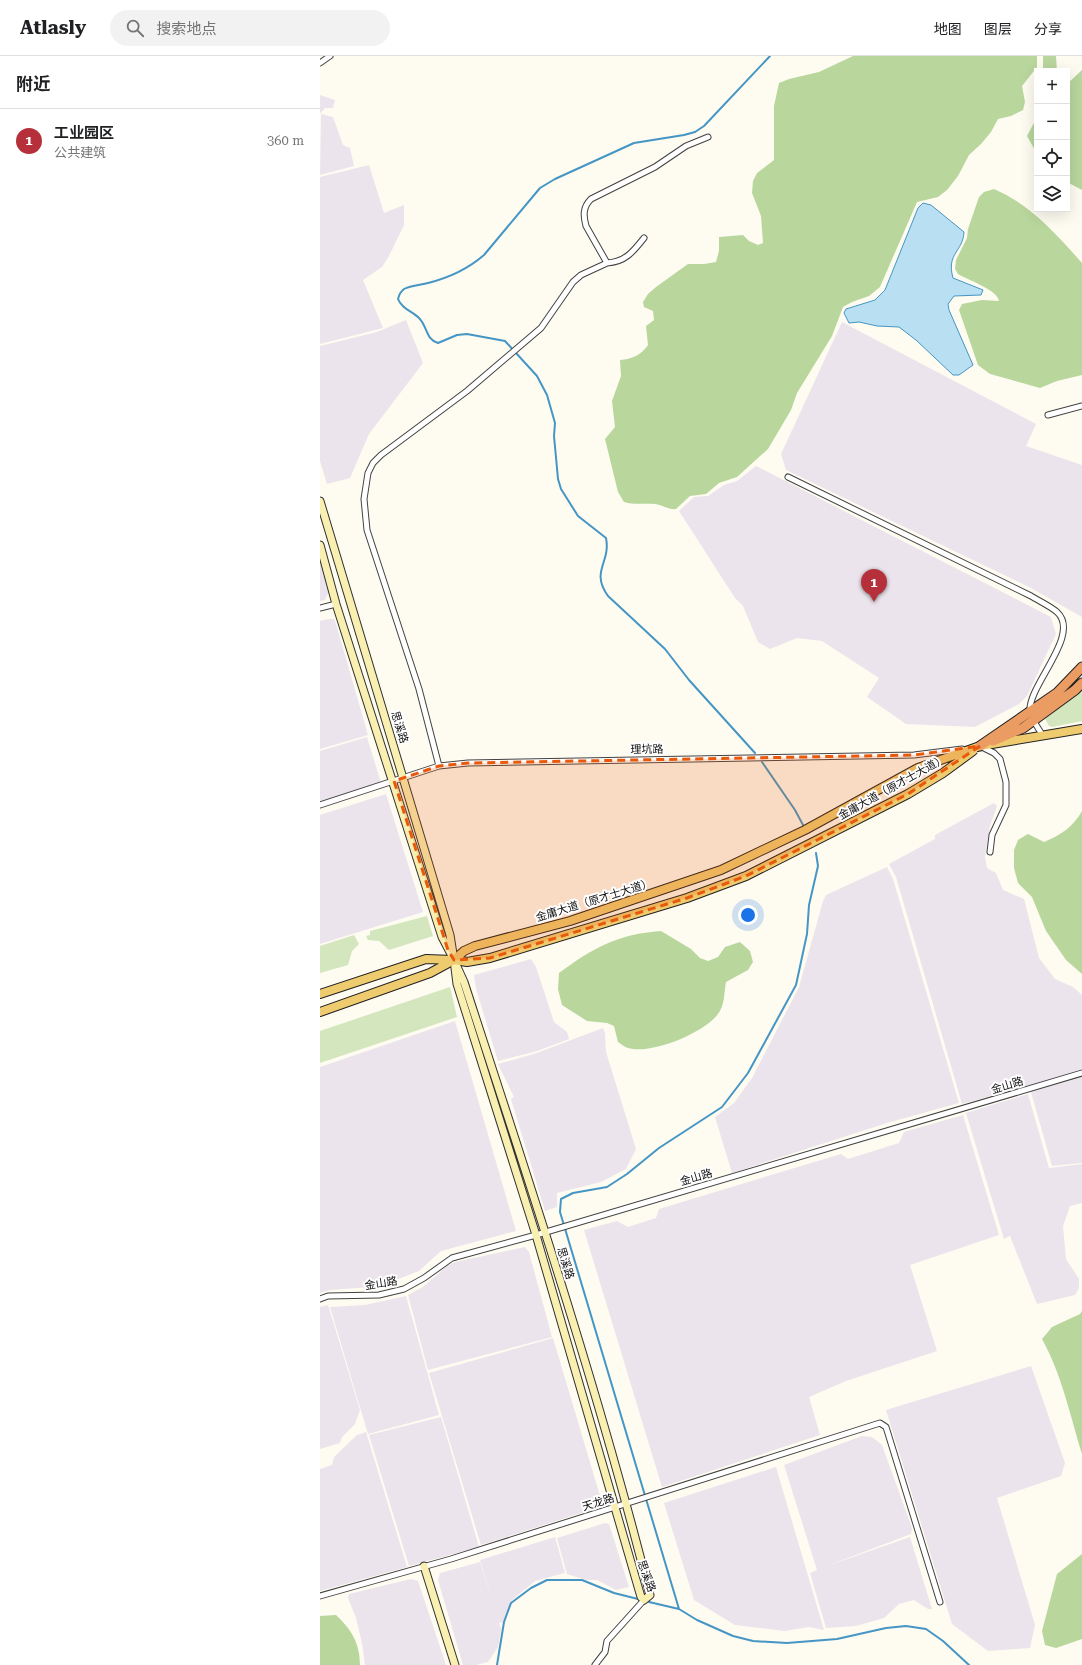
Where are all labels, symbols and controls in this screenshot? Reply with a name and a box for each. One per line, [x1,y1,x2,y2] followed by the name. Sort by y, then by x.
[110,10,390,46] search box
[20,16,86,39] text: Atlasly
[124,17,146,39] icon: search
[156,20,216,38] text: 搜索地点
[934,21,962,37] text: 地图
[984,21,1012,37] text: 图层
[1034,21,1062,37] text: 分享
[1034,68,1070,212] map controls
[1034,68,1070,104] button: +
[16,74,50,94] text: 附近
[1034,104,1070,140] button: −
[54,124,114,142] text: 工业园区
[25,133,33,148] text: 1
[267,133,304,148] text: 360 m
[1034,140,1070,176] button: locate
[54,145,106,160] text: 公共建筑
[1034,176,1070,212] button: layers
[861,569,887,602] pin: 1
[388,709,411,745] street label: 思溪路
[630,743,664,756] street label: 理坑路
[836,752,948,822] street label: 金庸大道（原才士大道）
[534,877,654,924] street label: 金庸大道（原才士大道）
[738,905,758,925] your location
[989,1074,1025,1097] street label: 金山路
[678,1167,714,1188] street label: 金山路
[554,1245,577,1281] street label: 思溪路
[364,1274,398,1292] street label: 金山路
[580,1491,616,1514] street label: 天龙路
[635,1558,658,1594] street label: 思溪路

